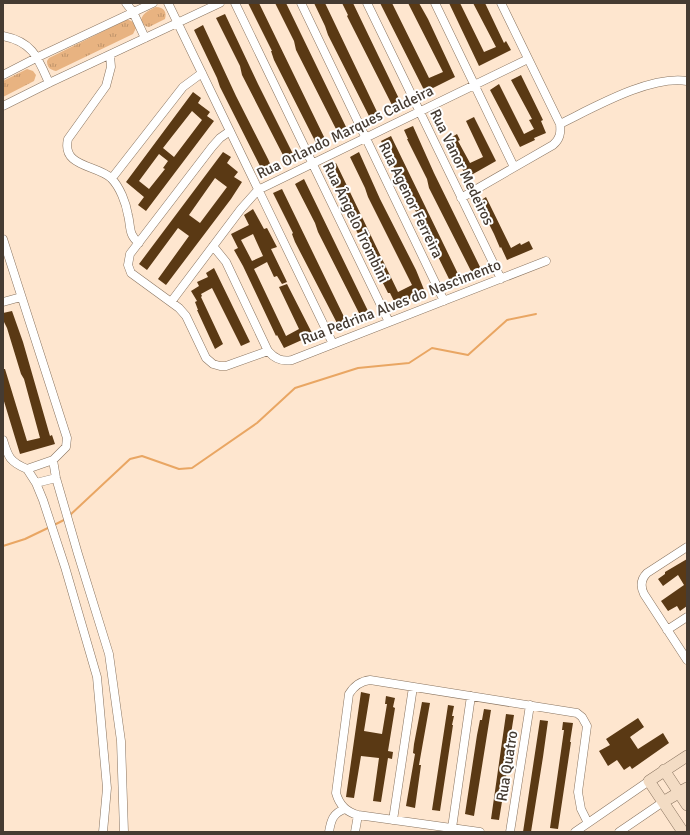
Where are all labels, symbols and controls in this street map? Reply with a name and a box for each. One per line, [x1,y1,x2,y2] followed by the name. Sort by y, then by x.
[254,81,436,183] street label: Rua Orlando Marques Caldeira
[426,106,498,228] street label: Rua Vanor Medeiros
[375,139,447,261] street label: Rua Agenor Ferreira
[319,159,393,285] street label: Rua Ângelo Trombini
[298,255,504,349] street label: Rua Pedrina Alves do Nascimento
[493,729,522,803] street label: Rua Quatro

